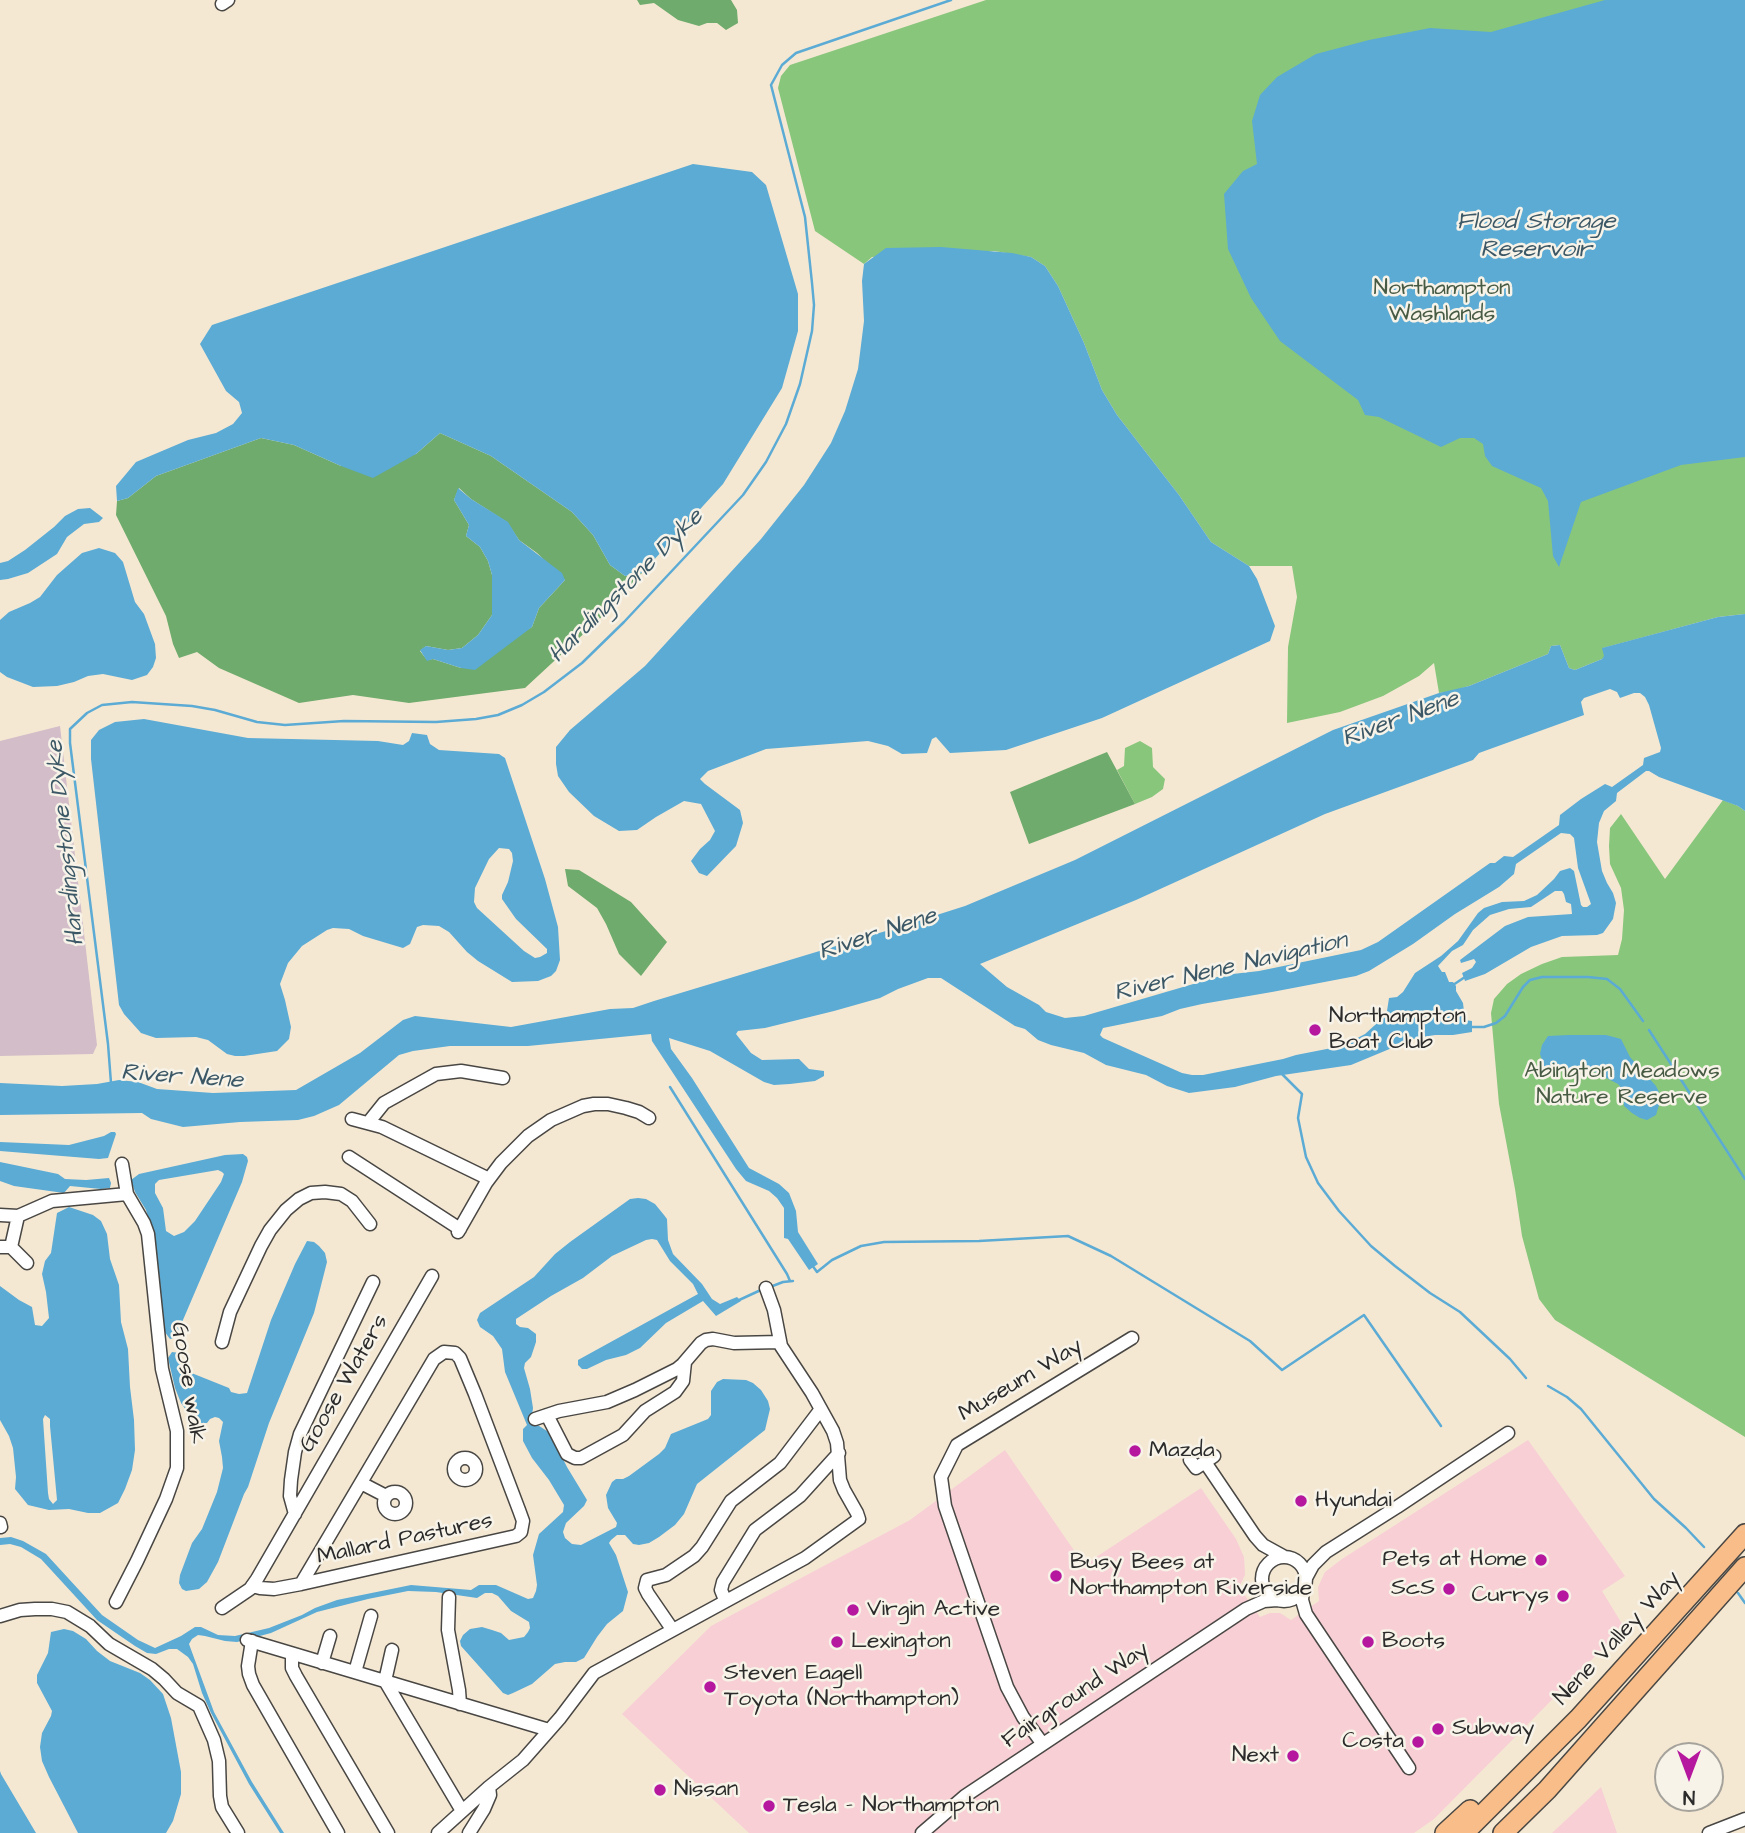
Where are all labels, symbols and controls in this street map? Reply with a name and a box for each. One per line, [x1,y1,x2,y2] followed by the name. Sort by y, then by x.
[1457,209,1615,265] water label: Flood Storage Reservoir
[1374,275,1510,329] park label: Northampton Washlands
[544,504,710,670] water label: Hardingstone Dyke
[1339,686,1463,754] water label: River Nene
[42,739,92,947] water label: Hardingstone Dyke
[816,902,940,968] water label: River Nene
[1112,927,1350,1009] water label: River Nene Navigation
[1329,1003,1466,1057] place label: Northampton Boat Club
[1307,1022,1323,1038] marker: Northampton Boat Club
[1524,1058,1720,1112] park label: Abington Meadows Nature Reserve
[120,1059,244,1097] water label: River Nene
[294,1310,396,1458] street label: Goose Waters
[164,1320,210,1446] street label: Goose walk
[954,1333,1088,1429] street label: Museum Way
[1149,1437,1215,1465] place label: Mazda
[1127,1443,1143,1459] marker: Mazda
[1315,1487,1392,1515] place label: Hyundai
[1293,1493,1309,1509] marker: Hyundai
[315,1508,495,1572] street label: Mallard Pastures
[1382,1546,1527,1574] place label: Pets at Home
[1070,1549,1312,1603] place label: Busy Bees at Northampton Riverside
[1533,1552,1549,1568] marker: Pets at Home
[1549,1566,1687,1712] street label: Nene Valley Way
[1048,1568,1064,1584] marker: Busy Bees at Northampton Riverside
[1391,1575,1435,1603] place label: ScS
[1441,1581,1457,1597] marker: ScS
[1471,1582,1549,1610] place label: Currys
[1555,1588,1571,1604] marker: Currys
[867,1596,1000,1624] place label: Virgin Active
[845,1602,861,1618] marker: Virgin Active
[851,1628,951,1656] place label: Lexington
[1382,1628,1445,1656] place label: Boots
[829,1634,845,1650] marker: Lexington
[1360,1634,1376,1650] marker: Boots
[997,1637,1155,1755] street label: Fairground Way
[724,1660,959,1714] place label: Steven Eagell Toyota (Northampton)
[702,1679,718,1695] marker: Steven Eagell Toyota (Northampton)
[1452,1715,1534,1743] place label: Subway
[1430,1721,1446,1737] marker: Subway
[1342,1728,1404,1756] place label: Costa
[1410,1734,1426,1750] marker: Costa
[1232,1742,1279,1770] place label: Next
[1654,1742,1724,1812] north arrow
[1285,1748,1301,1764] marker: Next
[674,1776,738,1804] place label: Nissan
[652,1782,668,1798] marker: Nissan
[1683,1783,1695,1810] text: N
[783,1792,999,1820] place label: Tesla - Northampton
[761,1798,777,1814] marker: Tesla - Northampton

